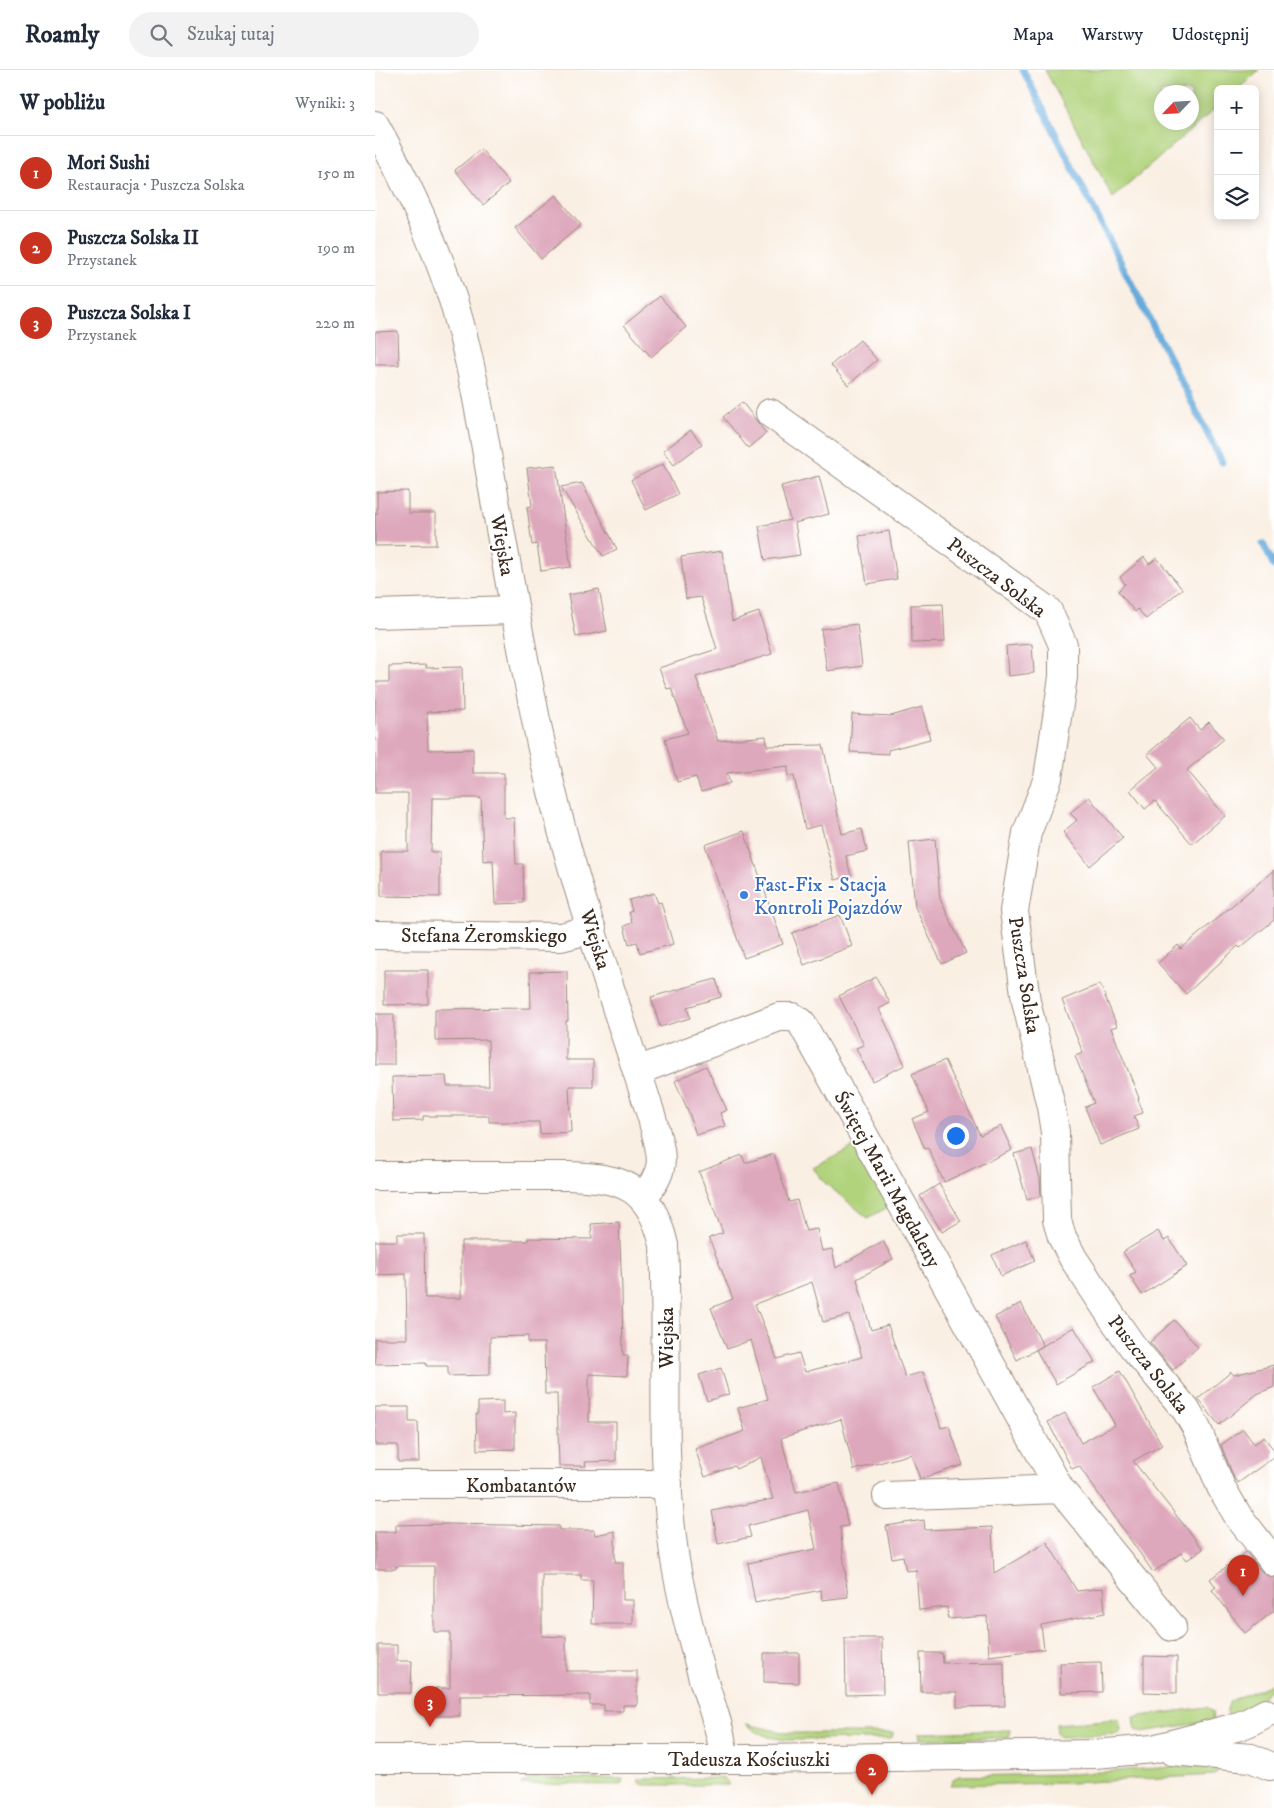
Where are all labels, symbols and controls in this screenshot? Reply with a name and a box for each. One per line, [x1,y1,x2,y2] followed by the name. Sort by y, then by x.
[129,12,479,57] search box
[25,20,99,50] text: Roamly
[147,21,175,49] icon: search
[187,23,274,46] text: Szukaj tutaj
[1013,24,1054,46] text: Mapa
[1082,24,1143,46] text: Warstwy
[1171,24,1249,46] text: Udostępnij
[1154,85,1199,130] north arrow
[1214,85,1259,220] map controls
[1214,85,1259,130] button: +
[20,90,105,116] text: W pobliżu
[295,93,355,113] text: Wyniki: 3
[1214,130,1259,175] button: −
[67,152,150,175] text: Mori Sushi
[33,163,39,183] text: 1
[317,163,355,183] text: 150 m
[67,175,245,195] text: Restauracja · Puszcza Solska
[1214,175,1259,220] button: layers
[67,227,199,250] text: Puszcza Solska II
[32,238,40,258] text: 2
[317,238,355,258] text: 190 m
[67,250,137,270] text: Przystanek
[67,302,191,325] text: Puszcza Solska I
[33,313,39,333] text: 3
[315,313,355,333] text: 220 m
[67,325,137,345] text: Przystanek
[484,512,519,578] street label: Wiejska
[941,533,1051,624] street label: Puszcza Solska
[754,873,903,921] place label: Fast-Fix - Stacja Kontroli Pojazdów
[738,889,750,901] marker: Fast-Fix - Stacja Kontroli Pojazdów
[573,905,616,973] street label: Wiejska
[1002,915,1045,1036] street label: Puszcza Solska
[401,924,567,949] street label: Stefana Żeromskiego
[828,1087,947,1273] street label: Świętej Marii Magdaleny
[943,1123,969,1149] your location
[655,1307,680,1370] street label: Wiejska
[1102,1311,1194,1419] street label: Puszcza Solska
[466,1474,577,1499] street label: Kombatantów
[1227,1555,1259,1596] pin: 1
[414,1686,446,1727] pin: 3
[668,1748,830,1773] street label: Tadeusza Kościuszki
[856,1754,888,1795] pin: 2

